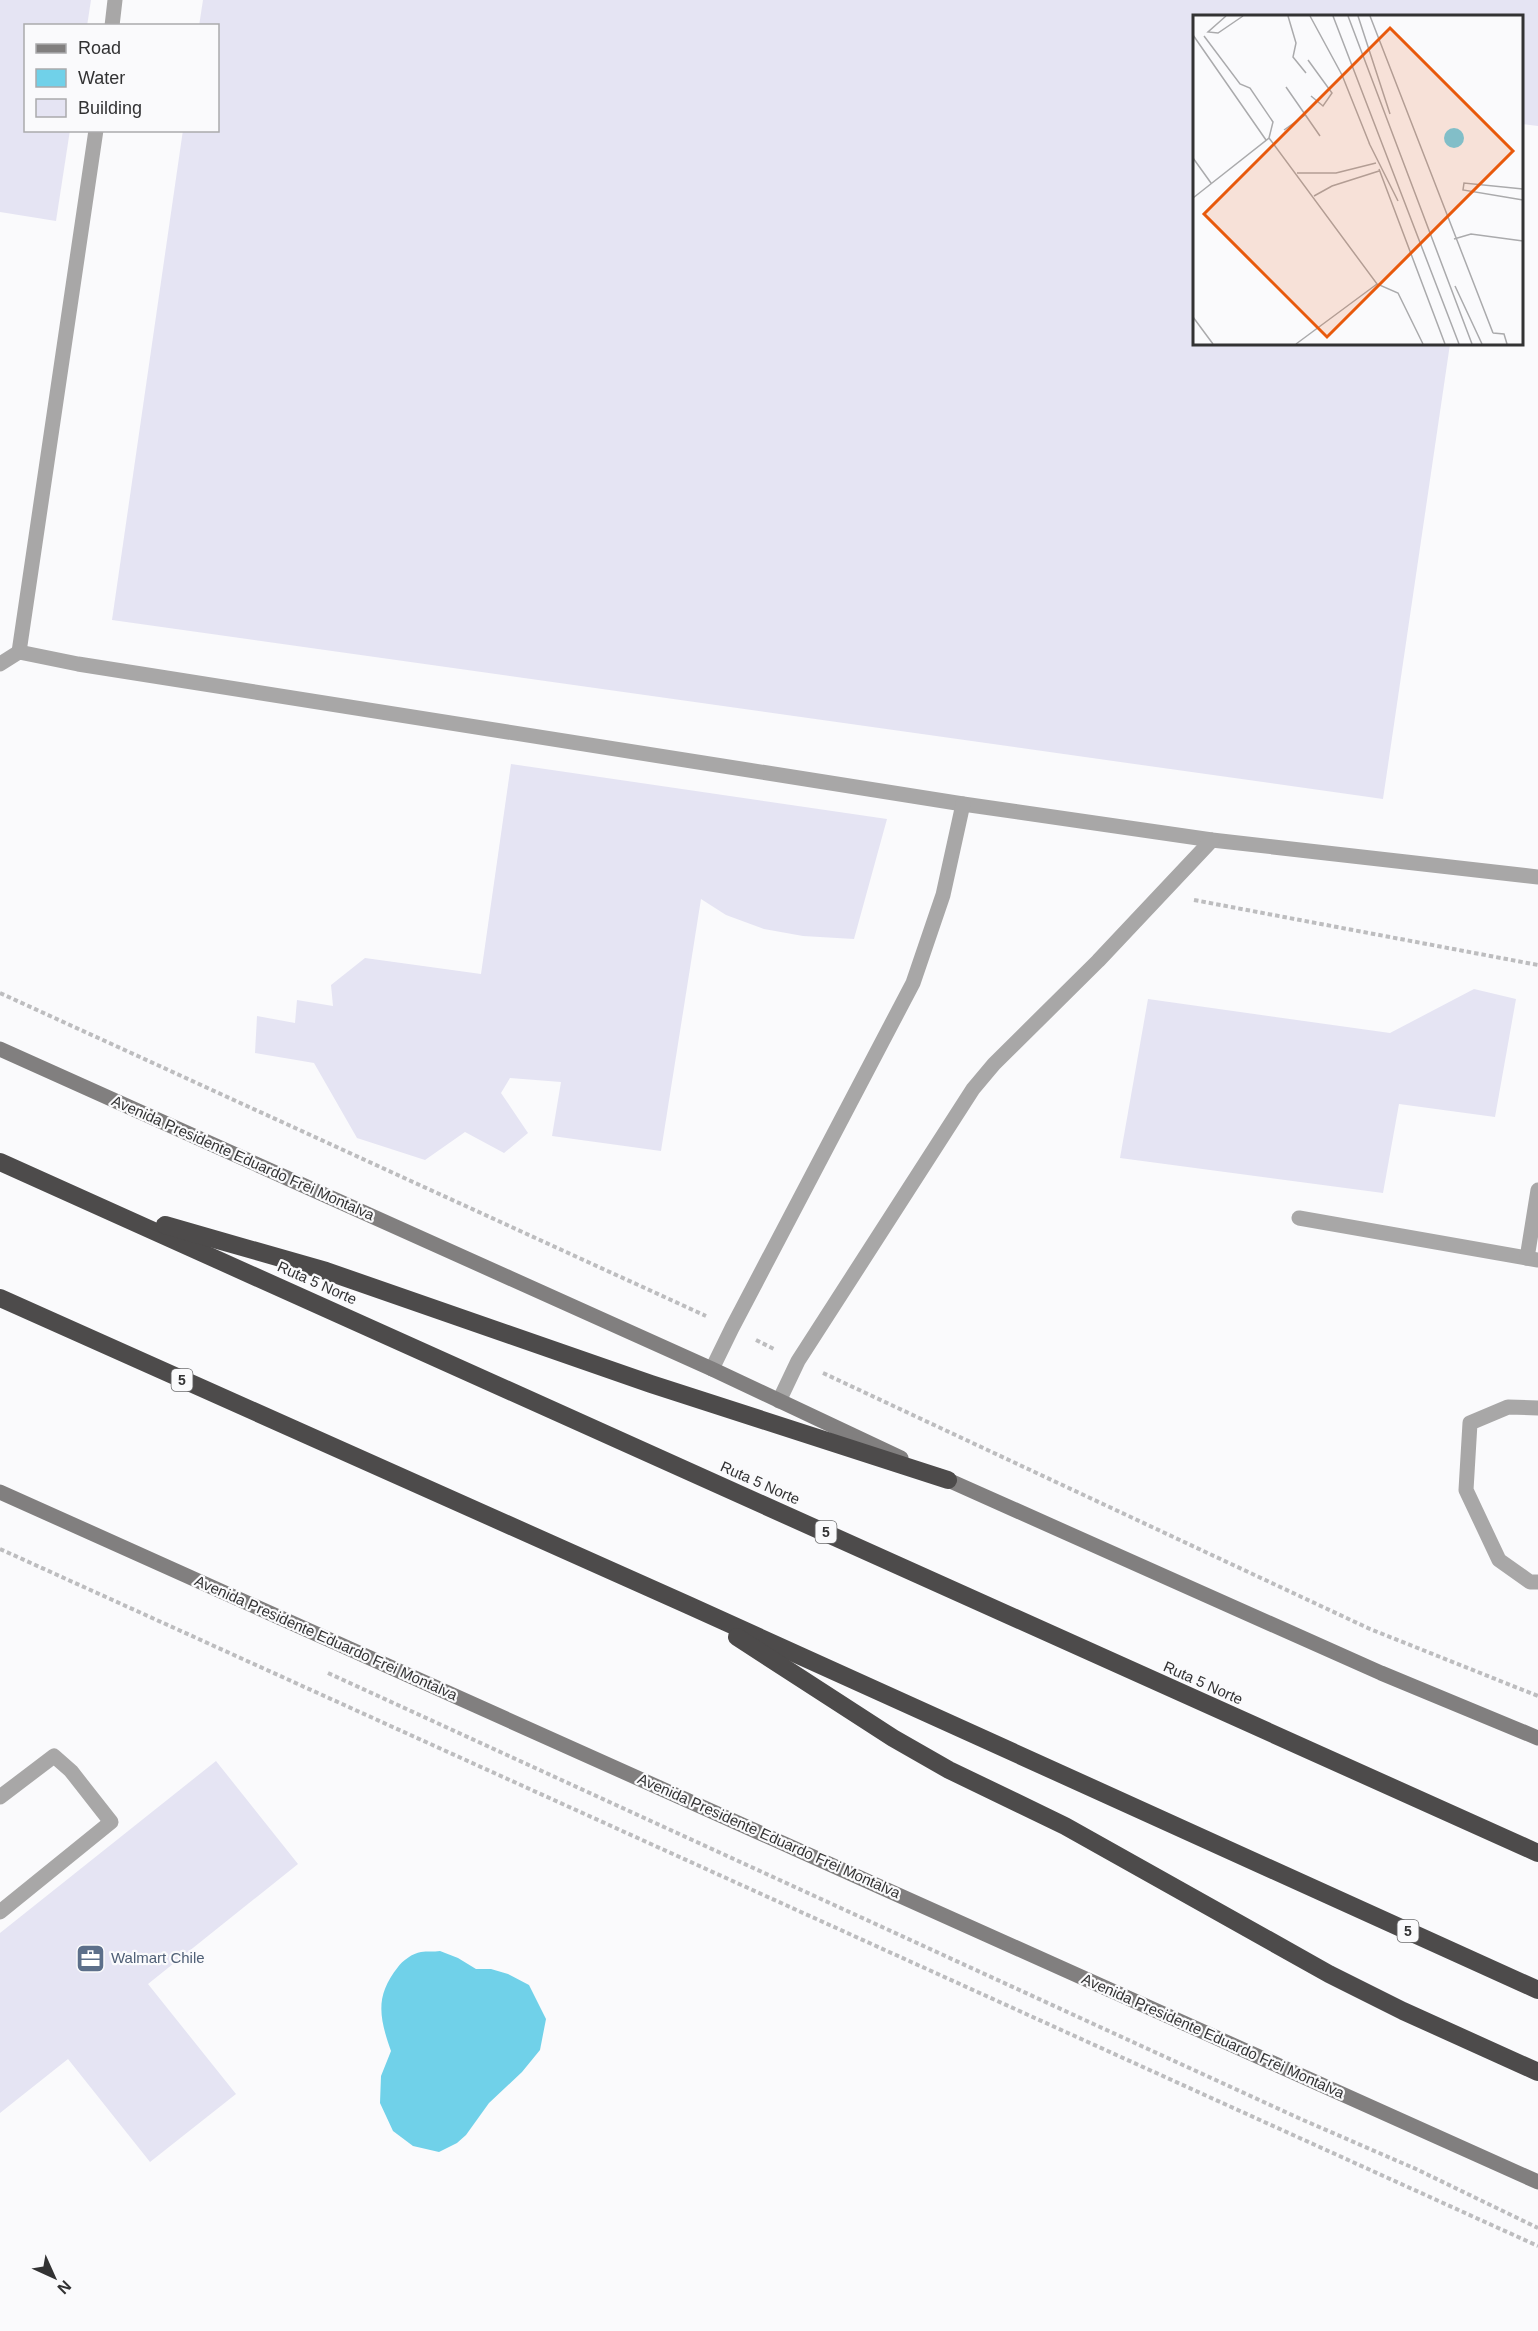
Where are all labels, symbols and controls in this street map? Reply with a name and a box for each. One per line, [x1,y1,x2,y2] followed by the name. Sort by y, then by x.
[1193,15,1523,345] inset map
[24,24,219,132] legend
[78,38,121,58] text: Road
[78,68,125,88] text: Water
[78,98,142,118] text: Building
[109,1092,378,1224] street label: Avenida Presidente Eduardo Frei Montalva
[275,1257,360,1308] street label: Ruta 5 Norte
[172,1369,192,1391] road number: 5
[718,1457,803,1508] street label: Ruta 5 Norte
[816,1521,836,1543] road number: 5
[192,1572,461,1704] street label: Avenida Presidente Eduardo Frei Montalva
[1161,1657,1246,1708] street label: Ruta 5 Norte
[635,1770,904,1902] street label: Avenida Presidente Eduardo Frei Montalva
[1398,1920,1418,1942] road number: 5
[74,1942,106,1974] office icon: Walmart Chile
[111,1949,205,1966] place label: Walmart Chile
[1079,1970,1348,2102] street label: Avenida Presidente Eduardo Frei Montalva
[24,2247,84,2307] north arrow
[54,2277,74,2297] text: N

